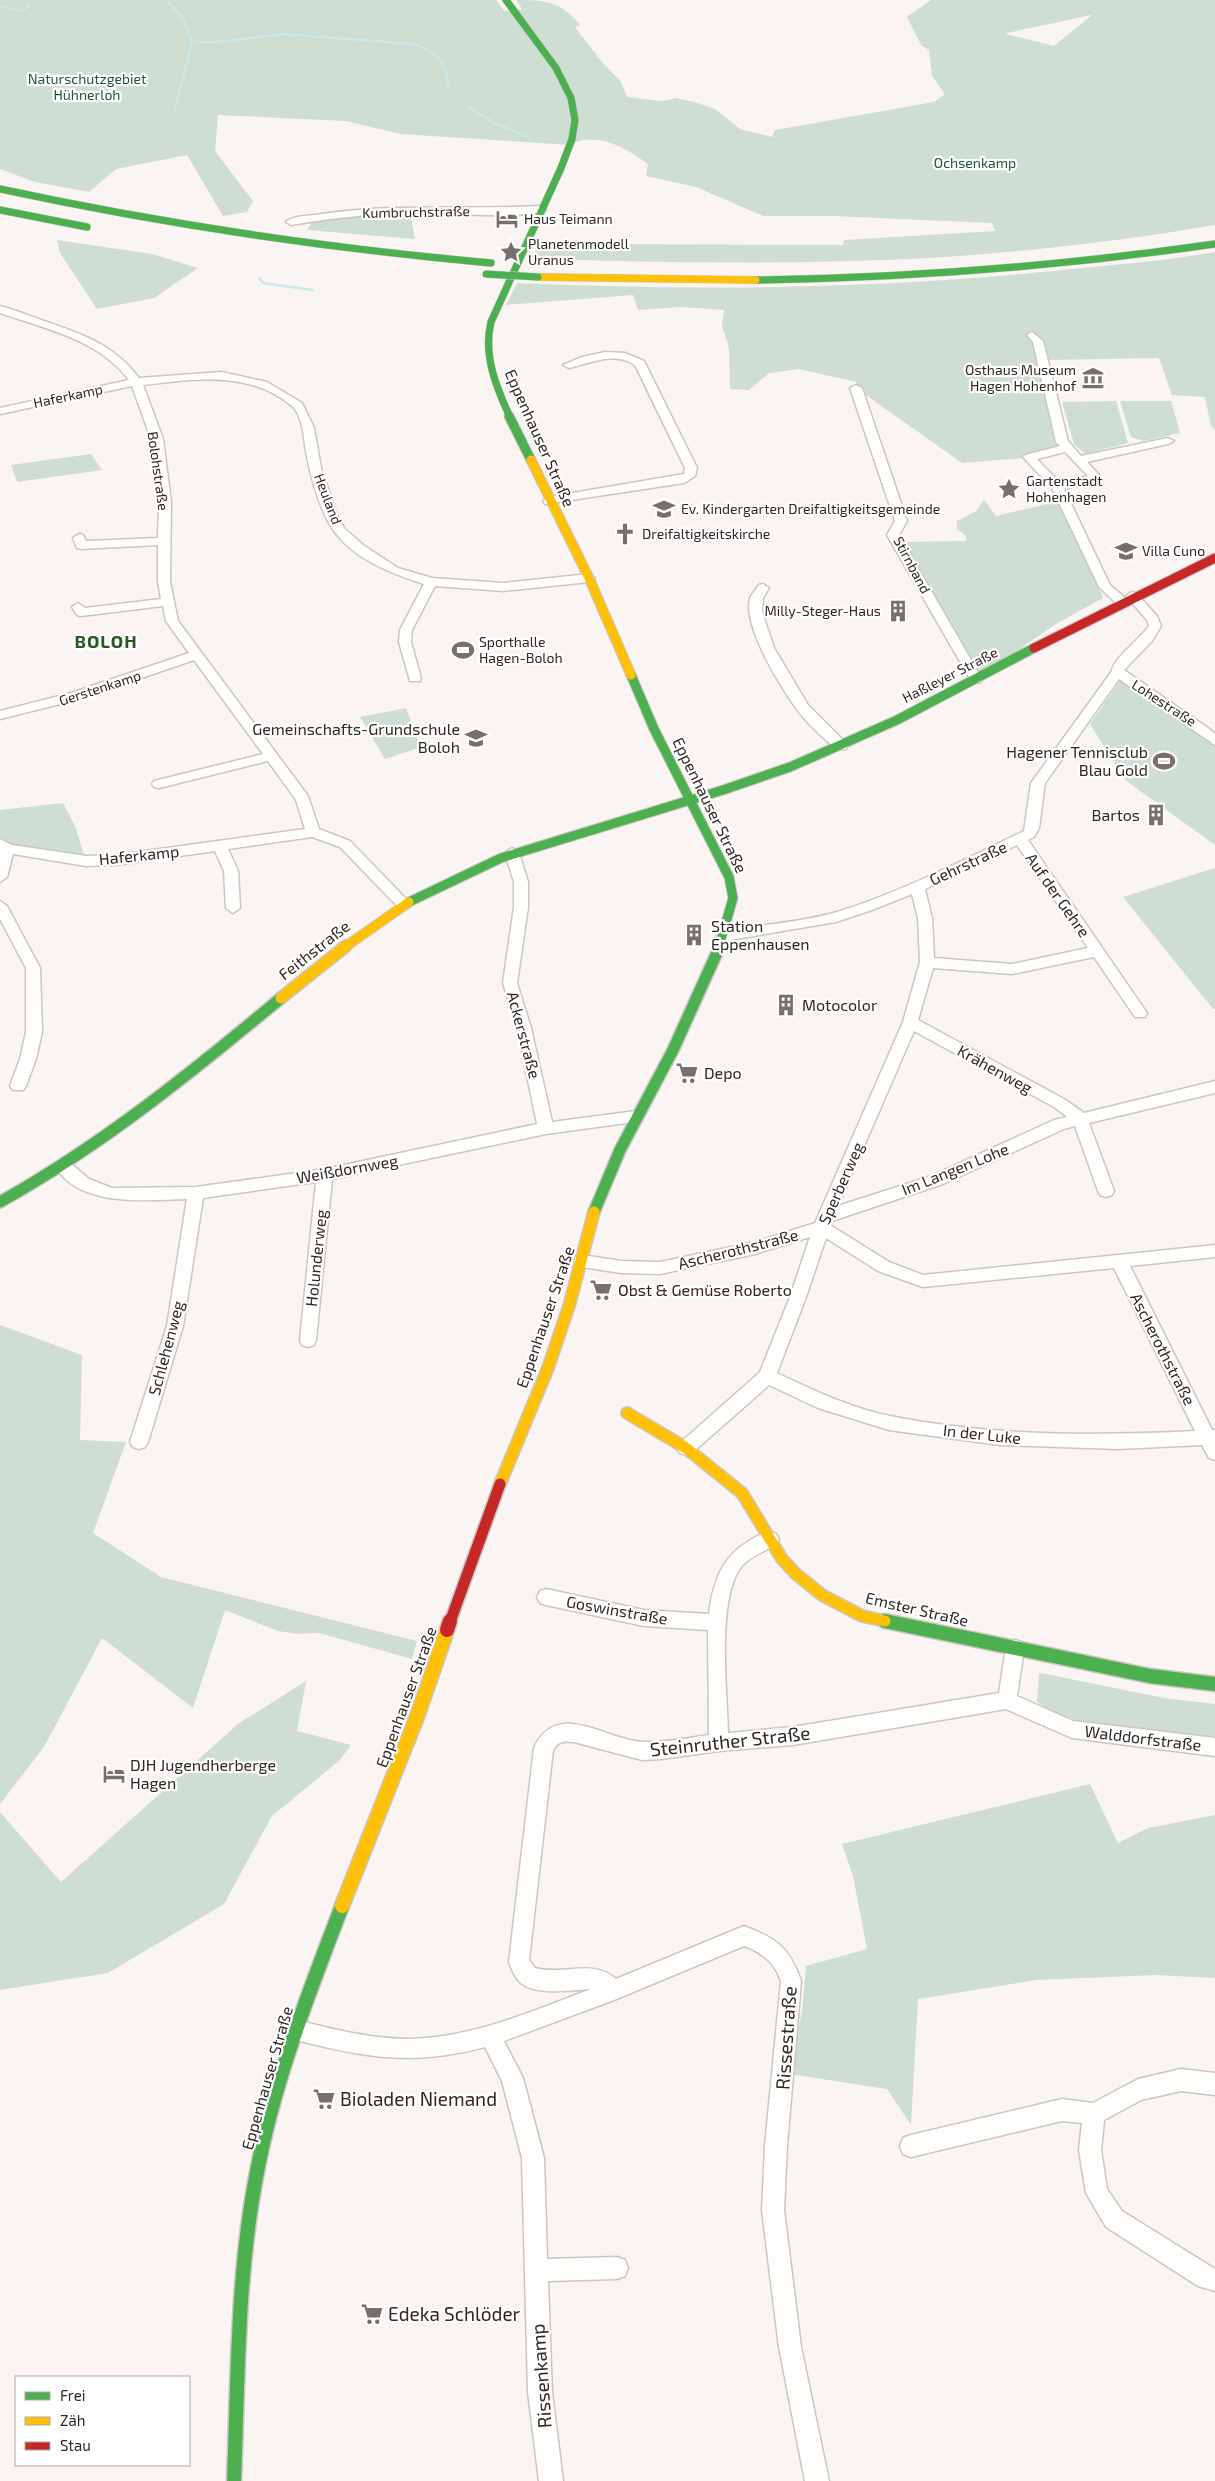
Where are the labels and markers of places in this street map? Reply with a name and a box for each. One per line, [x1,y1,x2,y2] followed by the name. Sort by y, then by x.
[494,206,520,232] hotel icon: Haus Teimann
[524,210,613,227] place label: Haus Teimann
[528,235,630,268] place label: Planetenmodell Uranus
[498,239,524,265] place icon: Planetenmodell Uranus
[965,361,1077,394] place label: Osthaus Museum Hagen Hohenhof
[1080,365,1106,391] museum icon: Osthaus Museum Hagen Hohenhof
[1026,472,1106,505] place label: Gartenstadt Hohenhagen
[996,476,1022,502] place icon: Gartenstadt Hohenhagen
[651,496,677,522] school or university icon: Ev. Kindergarten Dreifaltigkeitsgemeinde
[681,500,940,517] place label: Ev. Kindergarten Dreifaltigkeitsgemeinde
[612,521,638,547] church icon: Dreifaltigkeitskirche
[642,525,770,542] place label: Dreifaltigkeitskirche
[1113,538,1139,564] school or university icon: Villa Cuno
[1142,542,1205,559] place label: Villa Cuno
[885,598,911,624] building icon: Milly-Steger-Haus
[764,602,881,619] place label: Milly-Steger-Haus
[479,633,563,666] place label: Sporthalle Hagen-Boloh
[450,637,476,663] sports icon: Sporthalle Hagen-Boloh
[252,719,460,756] place label: Gemeinschafts-Grundschule Boloh
[463,725,489,751] school or university icon: Gemeinschafts-Grundschule Boloh
[1006,742,1148,779] place label: Hagener Tennisclub Blau Gold
[1151,748,1177,774] sports icon: Hagener Tennisclub Blau Gold
[1143,802,1169,828] building icon: Bartos
[1092,805,1140,824] place label: Bartos
[711,916,810,953] place label: Station Eppenhausen
[681,922,707,948] building icon: Station Eppenhausen
[773,992,799,1018] building icon: Motocolor
[802,995,878,1014] place label: Motocolor
[674,1060,700,1086] supermarket icon: Depo
[704,1063,742,1082] place label: Depo
[588,1277,614,1303] supermarket icon: Obst & Gemüse Roberto
[618,1280,792,1299] place label: Obst & Gemüse Roberto
[130,1755,276,1792] place label: DJH Jugendherberge Hagen
[101,1761,127,1787] hotel icon: DJH Jugendherberge Hagen
[311,2086,337,2112] supermarket icon: Bioladen Niemand
[340,2087,497,2110] place label: Bioladen Niemand
[359,2301,385,2327] supermarket icon: Edeka Schlöder
[388,2302,521,2325] place label: Edeka Schlöder

